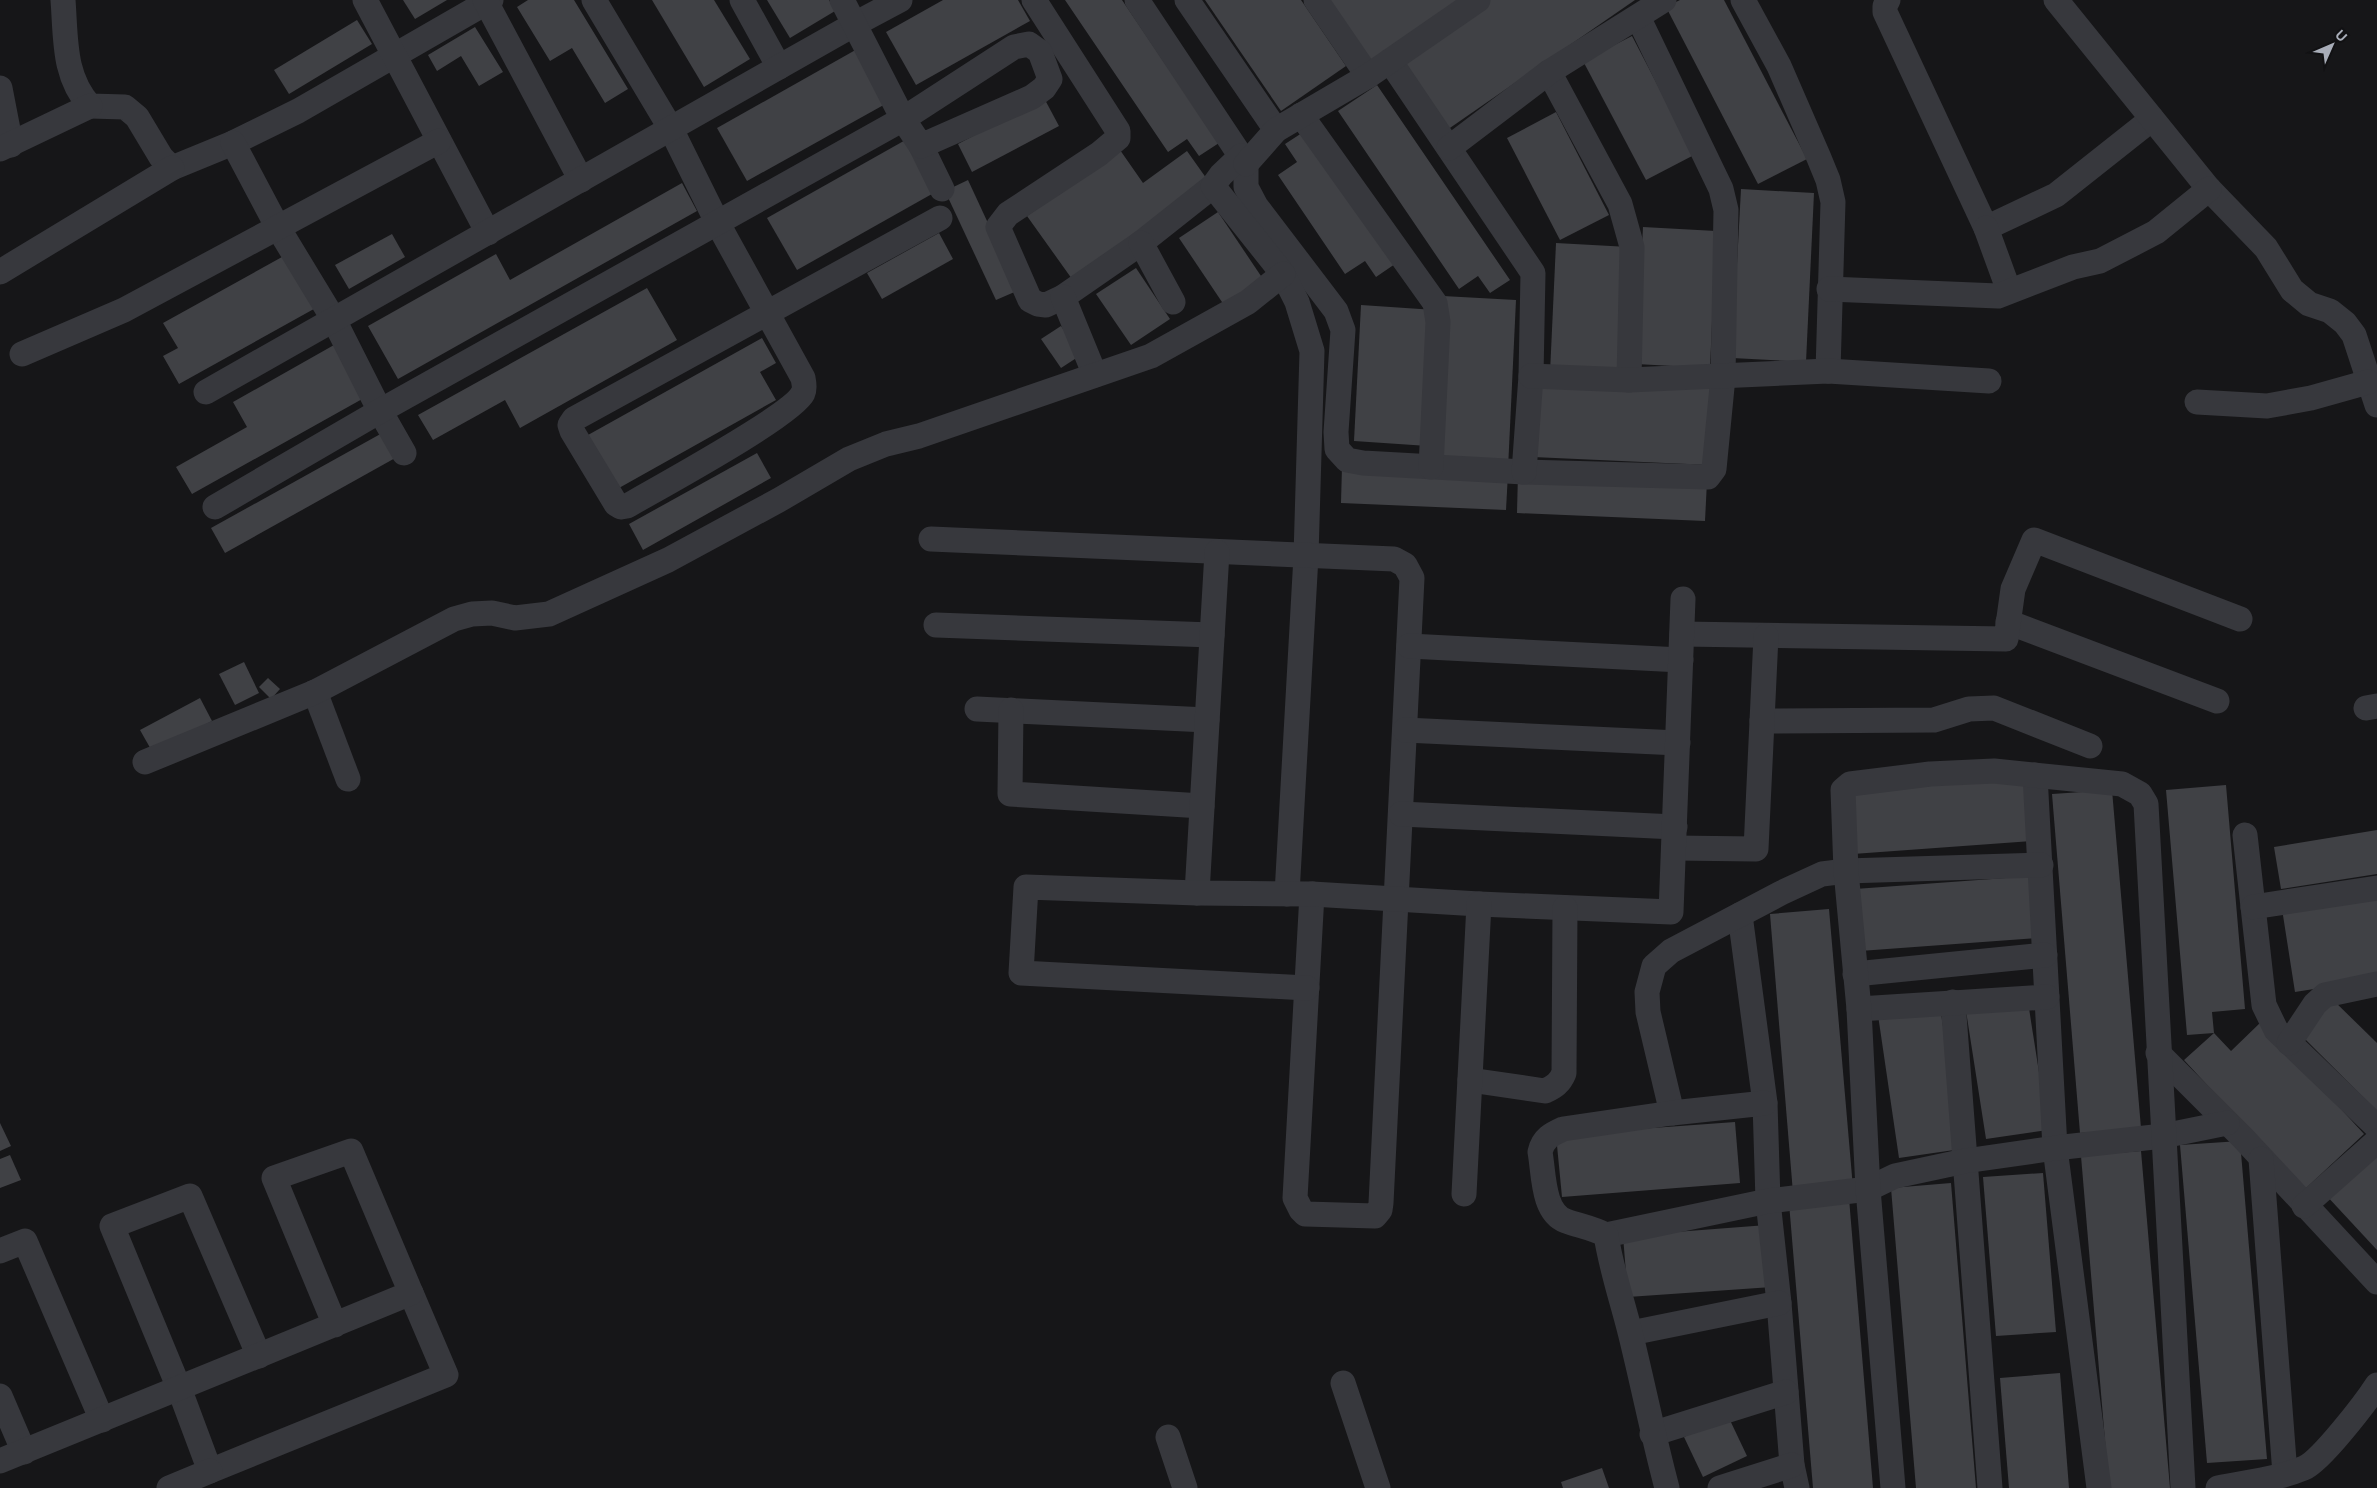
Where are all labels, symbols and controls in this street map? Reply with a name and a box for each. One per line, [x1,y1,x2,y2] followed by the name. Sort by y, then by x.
[2307,20,2357,70] north arrow
[2331,27,2350,46] text: U

